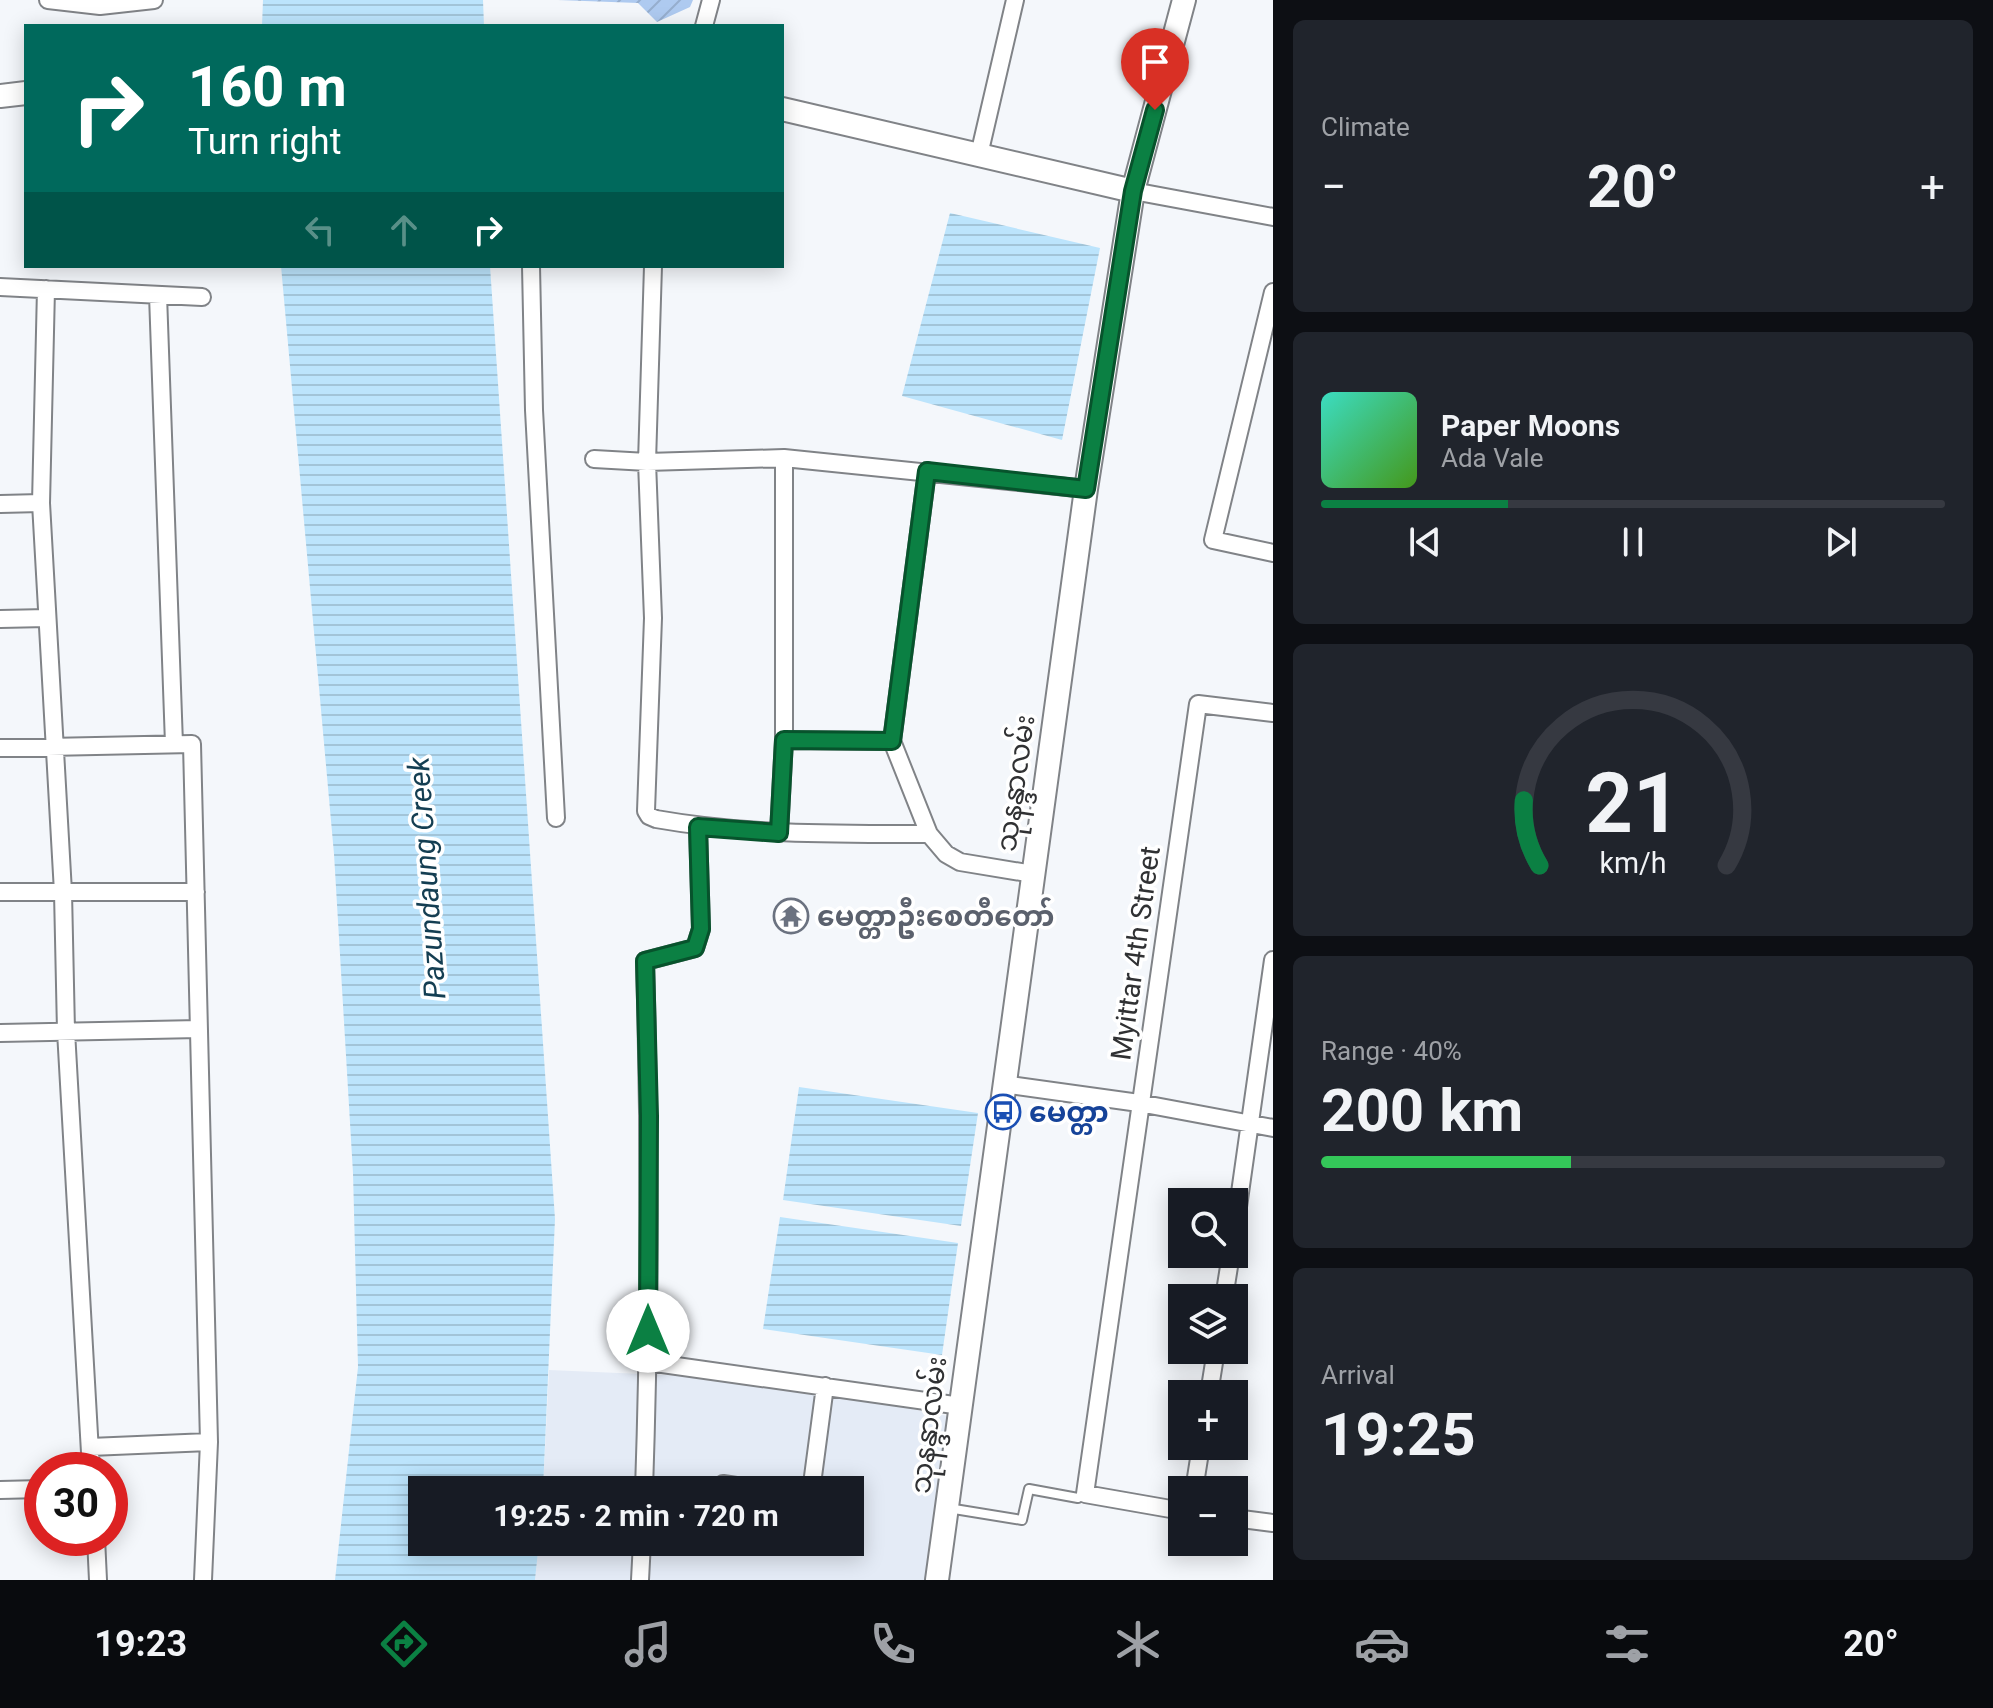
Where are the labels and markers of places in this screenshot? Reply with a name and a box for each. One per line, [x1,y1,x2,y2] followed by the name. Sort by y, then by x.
[1121,28,1189,110] pin
[772,897,810,935] temple icon: မေတ္တာဦးစေတီတော်
[817,897,1054,939] place label: မေတ္တာဦးစေတီတော်
[984,1093,1022,1131] bus stop icon: မေတ္တာ
[1029,1096,1109,1135] place label: မေတ္တာ

